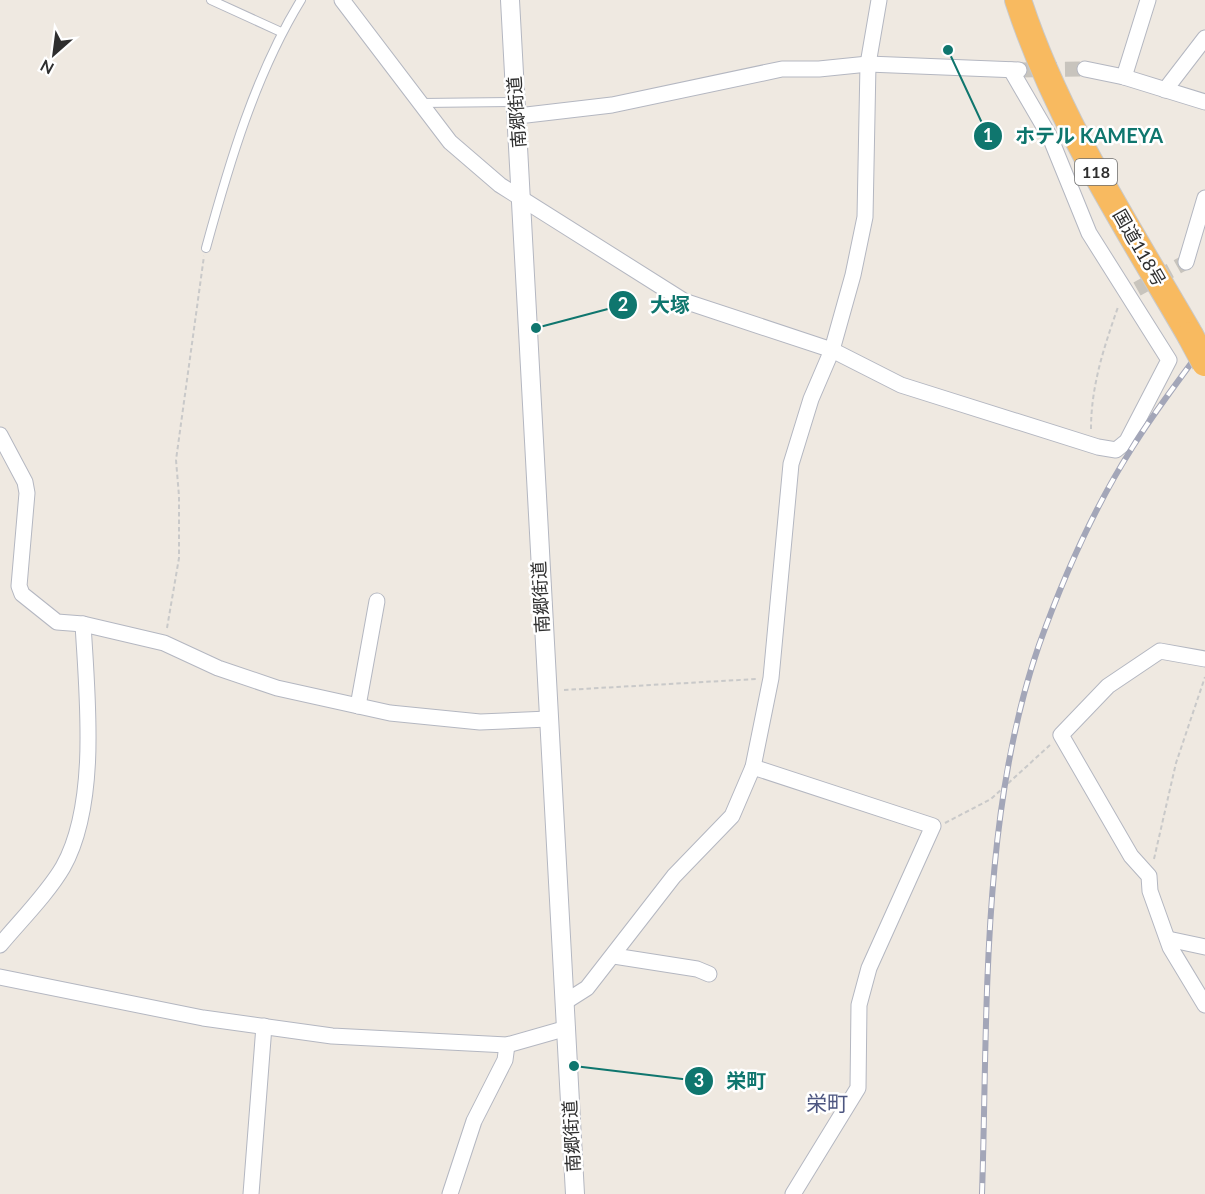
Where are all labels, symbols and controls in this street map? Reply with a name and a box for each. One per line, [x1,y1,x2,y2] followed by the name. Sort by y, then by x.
[24,24,84,84] north arrow
[37,56,57,79] text: N
[503,75,529,149] street label: 南郷街道
[973,117,1175,155] callout: ホテル KAMEYA
[1015,123,1163,147] text: ホテル KAMEYA
[983,124,993,146] text: 1
[1075,159,1117,185] road number: 118
[1109,205,1171,290] street label: 国道118号
[608,286,702,324] callout: 大塚
[650,292,690,316] text: 大塚
[618,293,628,315] text: 2
[527,561,553,634] street label: 南郷街道
[684,1062,778,1100] callout: 栄町
[726,1068,766,1092] text: 栄町
[694,1069,704,1091] text: 3
[806,1090,848,1115] district label: 栄町
[558,1100,584,1173] street label: 南郷街道

